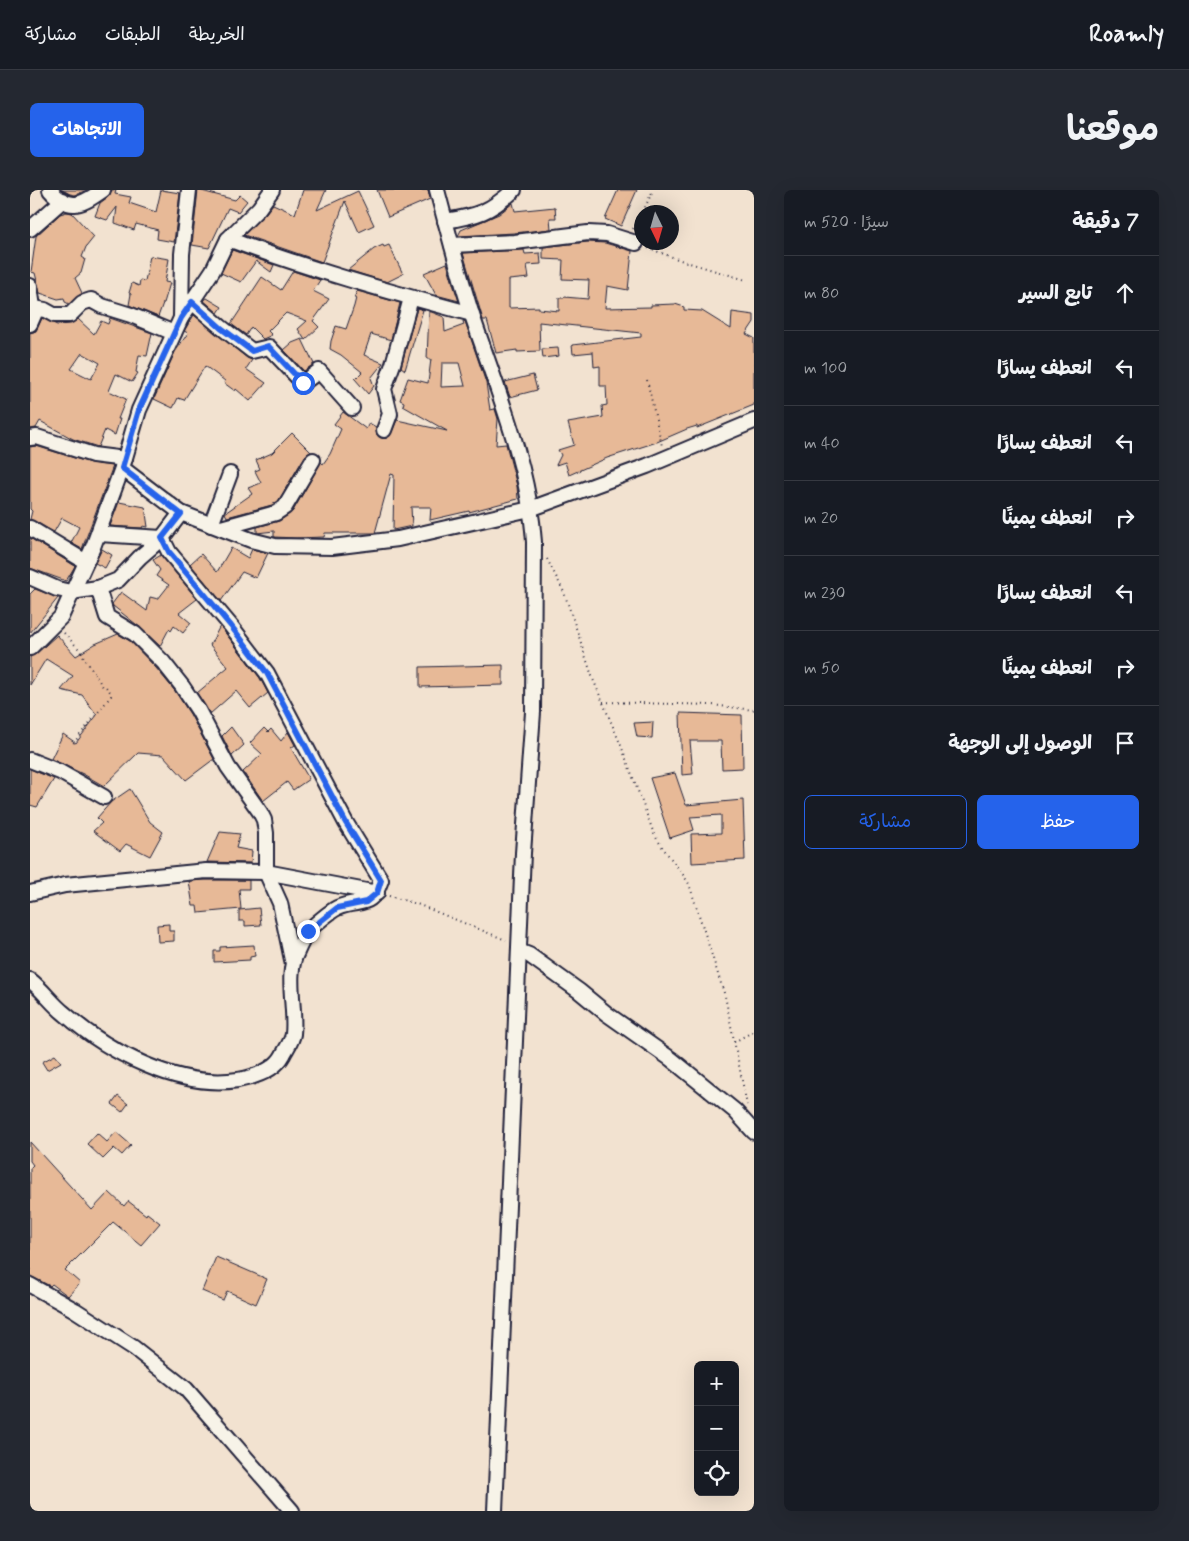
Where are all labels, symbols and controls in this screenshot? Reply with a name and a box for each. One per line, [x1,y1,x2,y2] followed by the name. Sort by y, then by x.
[1089,19,1164,50] text: Roamly
[25,23,77,47] text: مشاركة
[105,23,161,47] text: الطبقات
[189,23,245,47] text: الخريطة
[30,103,144,157] button: الاتجاهات
[1066,107,1159,153] text: موقعنا
[634,205,679,250] north arrow
[1072,208,1139,236] text: 7 دقيقة
[804,212,889,233] text: سيرًا · 520 m
[1111,279,1139,307] icon: ahead
[1019,281,1092,306] text: تابع السير
[804,283,839,304] text: 80 m
[1111,354,1139,382] icon: left
[997,356,1092,381] text: انعطف يسارًا
[804,358,847,379] text: 100 m
[292,372,315,395] route start
[1111,429,1139,457] icon: left
[997,431,1092,456] text: انعطف يسارًا
[804,433,840,454] text: 40 m
[1111,504,1139,532] icon: right
[1002,506,1092,531] text: انعطف يمينًا
[804,508,838,529] text: 20 m
[1111,579,1139,607] icon: left
[997,581,1092,606] text: انعطف يسارًا
[804,583,845,604] text: 230 m
[1111,654,1139,682] icon: right
[1002,656,1092,681] text: انعطف يمينًا
[804,658,840,679] text: 50 m
[1111,729,1139,757] icon: arrive
[948,731,1092,756] text: الوصول إلى الوجهة
[804,795,967,849] button: مشاركة
[977,795,1139,849] button: حفظ
[297,920,320,943] route end
[694,1361,739,1496] map controls
[694,1361,739,1406] button: +
[694,1406,739,1451] button: −
[694,1451,739,1496] button: locate

